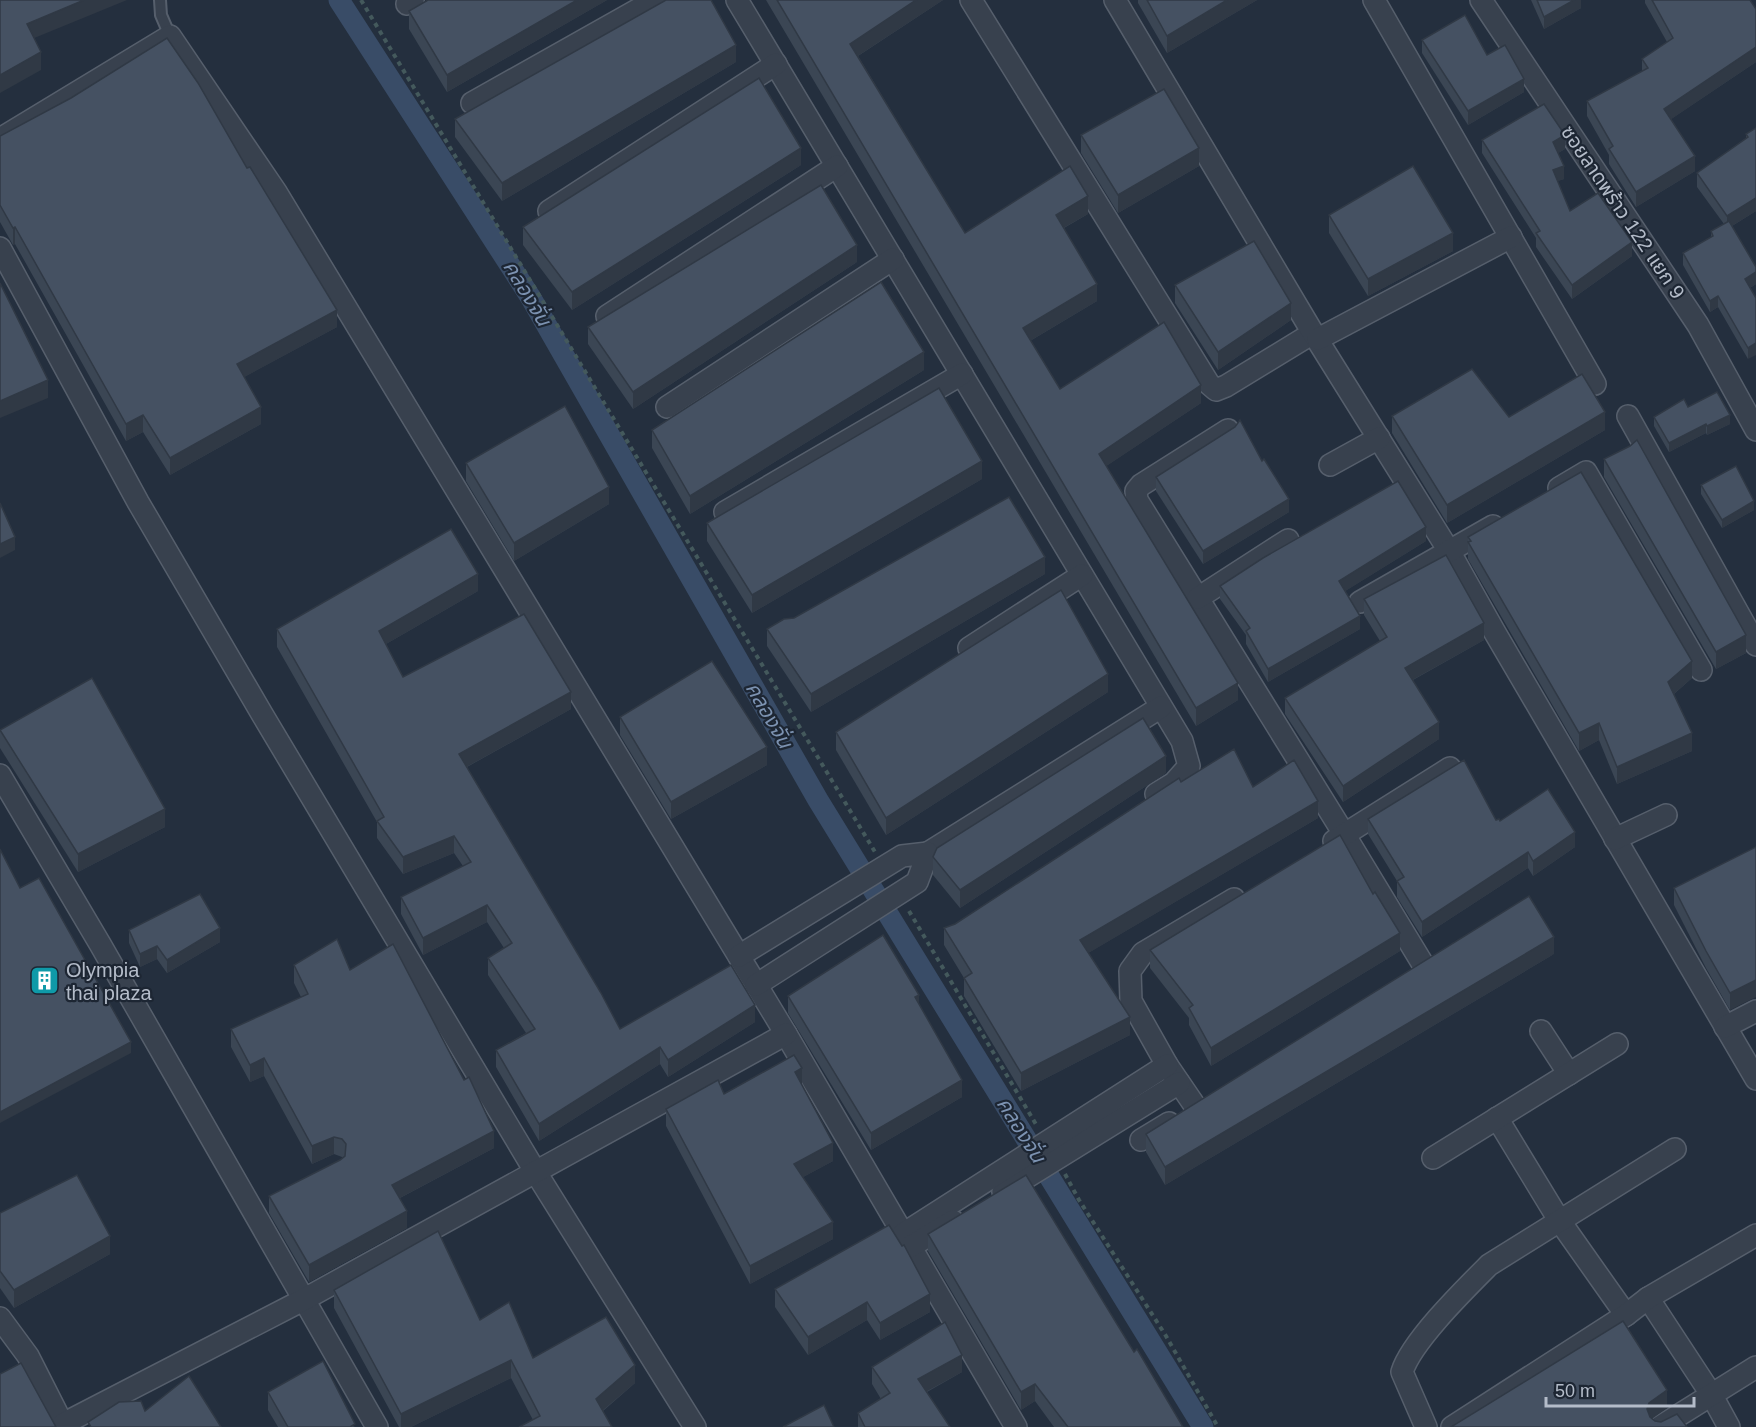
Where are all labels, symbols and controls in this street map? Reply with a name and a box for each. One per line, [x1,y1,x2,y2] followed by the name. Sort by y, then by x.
[1557,121,1689,303] street label: ซอยลาดพร้าว 122 แยก 9
[499,255,558,331] water label: คลองจั่น
[741,677,800,753] water label: คลองจั่น
[66,959,152,1004] place label: Olympia thai plaza
[29,965,61,997] building icon: Olympia thai plaza
[993,1092,1052,1167] water label: คลองจั่น
[1546,1370,1694,1408] scale bar
[1555,1381,1595,1401] text: 50 m

